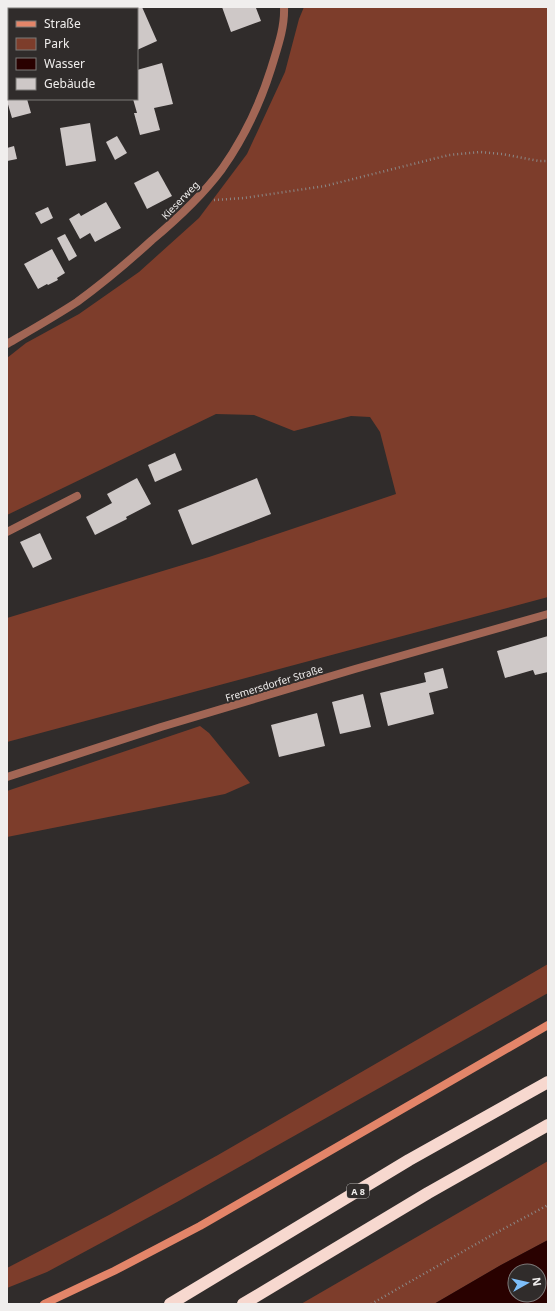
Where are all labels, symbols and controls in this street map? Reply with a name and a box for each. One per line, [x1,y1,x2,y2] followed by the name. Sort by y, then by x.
[8,8,138,100] legend
[44,15,81,32] text: Straße
[44,35,70,52] text: Park
[44,55,85,72] text: Wasser
[44,75,95,92] text: Gebäude
[158,178,202,222] street label: Kieserweg
[223,661,325,705] street label: Fremersdorfer Straße
[347,1184,369,1198] road number: A 8
[507,1263,547,1303] north arrow
[529,1276,545,1287] text: N

